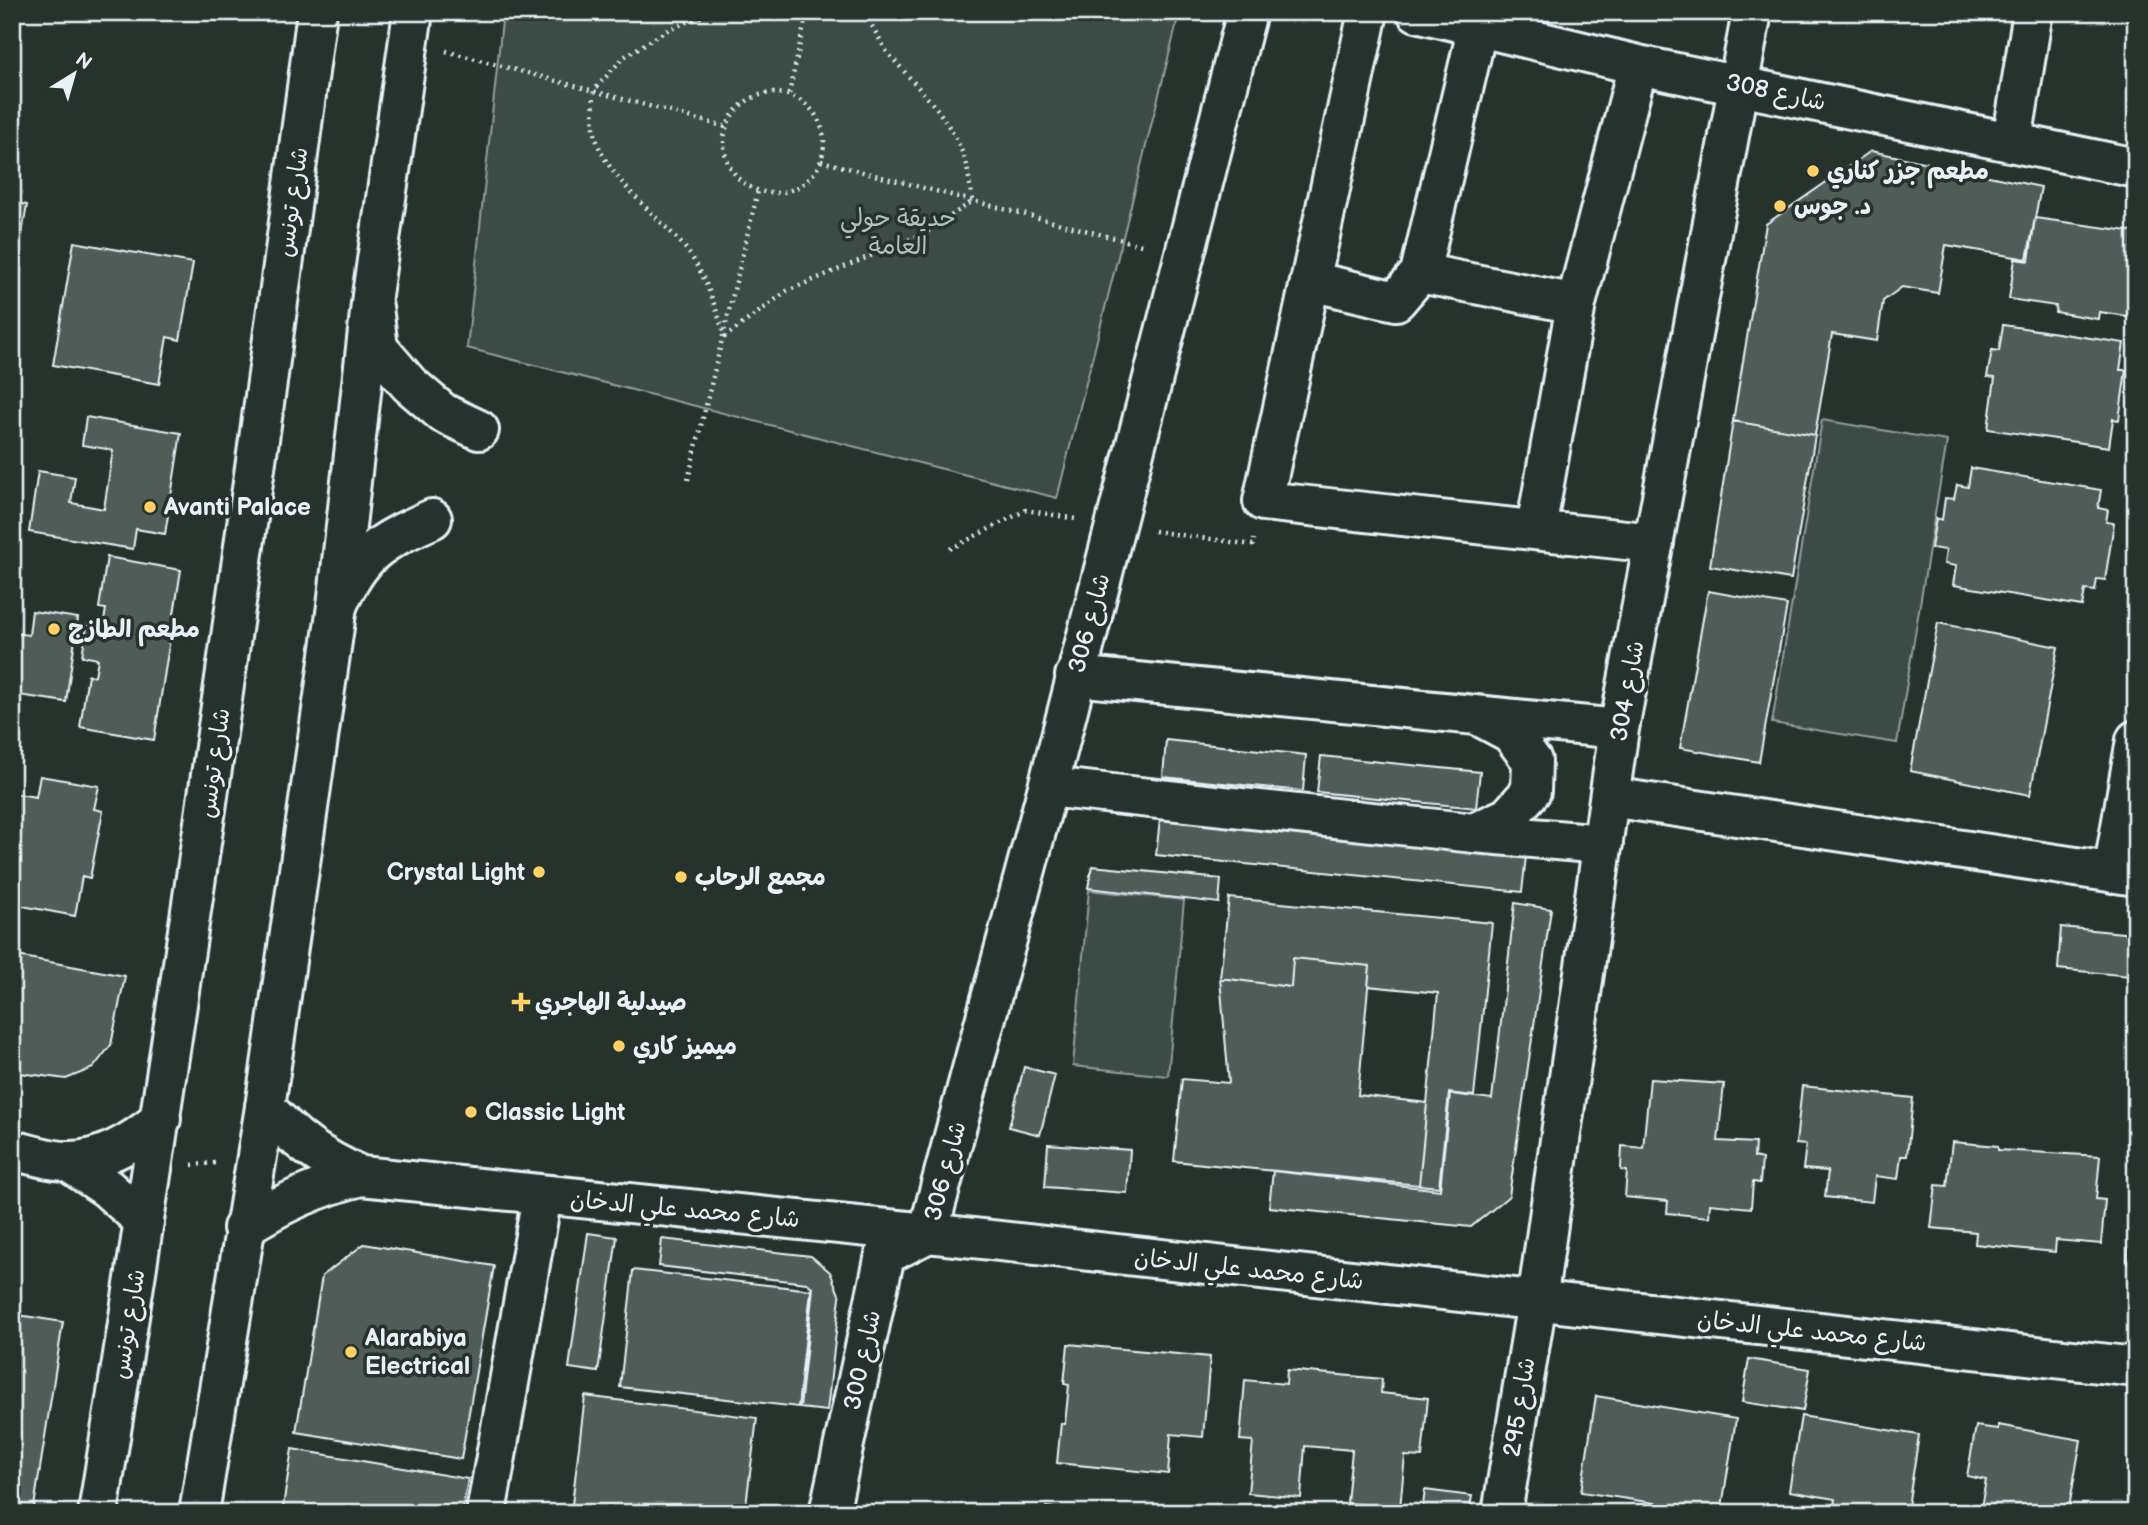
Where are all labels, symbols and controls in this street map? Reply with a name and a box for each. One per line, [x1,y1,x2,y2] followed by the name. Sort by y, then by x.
[38,38,108,108] north arrow
[71,48,96,75] text: N
[1723,68,1828,119] street label: شارع 308
[270,145,317,259] street label: شارع تونس
[1827,157,1989,189] place label: مطعم جزر كناري
[1805,163,1821,179] marker: مطعم جزر كناري
[1794,192,1871,221] place label: د. جوس
[1772,198,1788,214] marker: د. جوس
[840,204,956,261] park label: حديقة حولي العامة
[163,493,311,522] place label: Avanti Palace
[142,499,158,515] marker: Avanti Palace
[1062,570,1119,677] street label: شارع 306
[68,615,200,647] place label: مطعم الطازج
[46,621,62,637] marker: مطعم الطازج
[1604,638,1653,744] street label: شارع 304
[192,706,239,820] street label: شارع تونس
[387,858,525,887] place label: Crystal Light
[695,863,826,894] place label: مجمع الرحاب
[531,864,547,880] marker: Crystal Light
[673,869,689,885] marker: مجمع الرحاب
[535,988,687,1020] place label: صيدلية الهاجري
[513,994,529,1010] marker: صيدلية الهاجري
[633,1032,737,1064] place label: ميميز كاري
[611,1038,627,1054] marker: ميميز كاري
[485,1098,625,1127] place label: Classic Light
[463,1104,479,1120] marker: Classic Light
[918,1118,975,1225] street label: شارع 306
[568,1185,801,1240] street label: شارع محمد علي الدخان
[1132,1243,1365,1302] street label: شارع محمد علي الدخان
[106,1267,153,1381] street label: شارع تونس
[1695,1305,1928,1364] street label: شارع محمد علي الدخان
[838,1307,889,1413] street label: شارع 300
[364,1324,470,1381] place label: Alarabiya Electrical
[343,1344,359,1360] marker: Alarabiya Electrical
[1497,1355,1544,1459] street label: شارع 295

